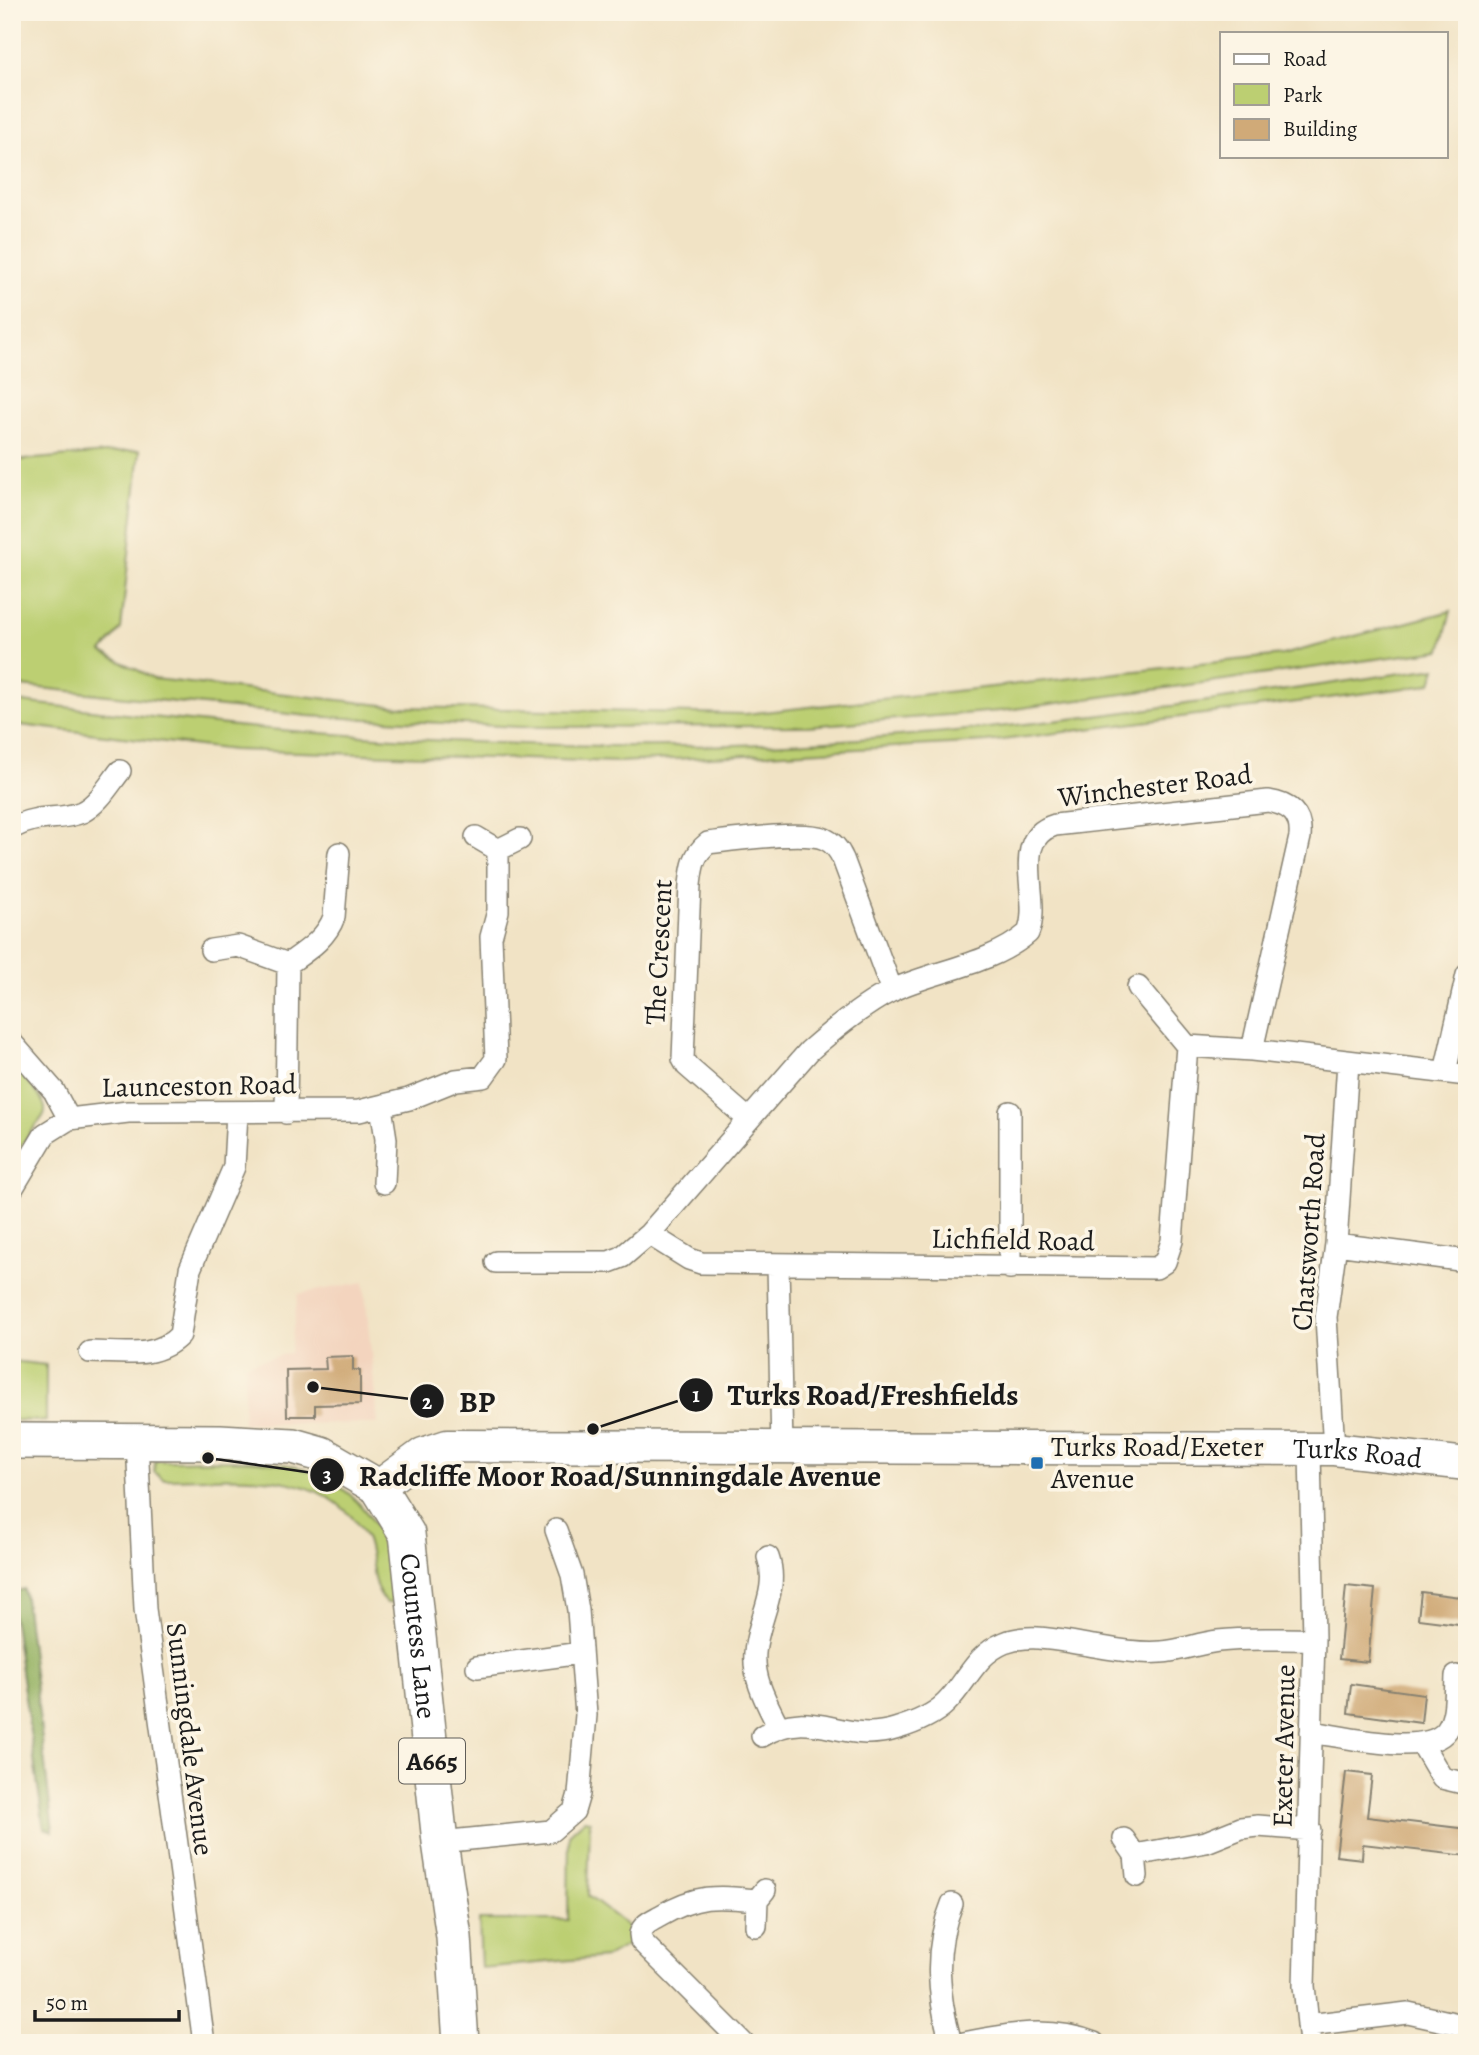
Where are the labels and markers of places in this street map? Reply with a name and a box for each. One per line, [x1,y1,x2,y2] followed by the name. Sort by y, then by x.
[678,1369,1032,1420] callout: Turks Road/Freshfields
[410,1376,509,1427] callout: BP
[1050,1428,1264,1498] place label: Turks Road/Exeter Avenue
[310,1450,895,1501] callout: Radcliffe Moor Road/Sunningdale Avenue
[1029,1455,1045,1471] marker: Turks Road/Exeter Avenue

